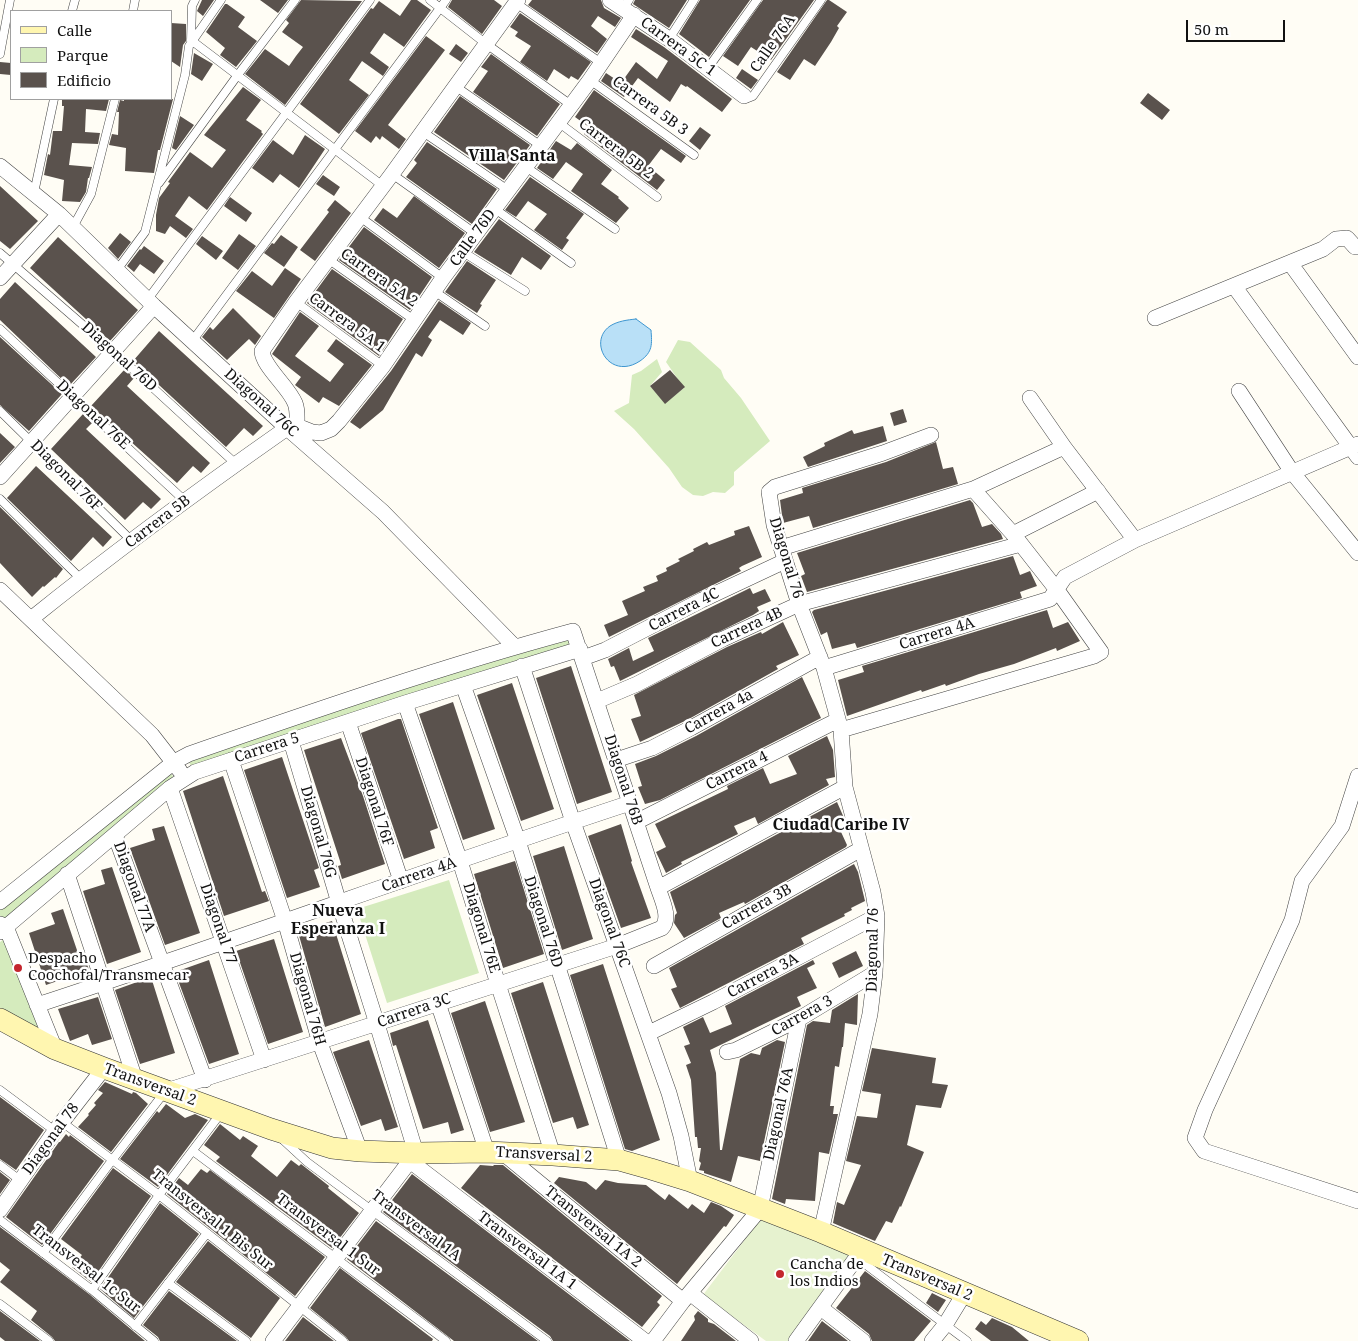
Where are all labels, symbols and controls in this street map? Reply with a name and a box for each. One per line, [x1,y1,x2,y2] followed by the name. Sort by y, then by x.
[10,10,172,100] legend
[1188,10,1287,42] scale bar
[747,12,799,76] street label: Calle 76A
[637,14,719,80] street label: Carrera 5C 1
[1194,19,1229,39] text: 50 m
[57,20,92,40] text: Calle
[57,45,108,65] text: Parque
[57,70,111,90] text: Edificio
[609,72,691,140] street label: Carrera 5B 3
[575,115,657,183] street label: Carrera 5B 2
[468,146,556,166] district label: Villa Santa
[446,206,500,270] street label: Calle 76D
[337,245,421,311] street label: Carrera 5A 2
[305,289,389,357] street label: Carrera 5A 1
[78,318,160,396] street label: Diagonal 76D
[220,365,302,441] street label: Diagonal 76C
[53,376,133,454] street label: Diagonal 76E
[27,437,105,515] street label: Diagonal 76F
[122,492,194,552] street label: Carrera 5B
[765,515,807,601] street label: Diagonal 76
[646,585,722,635] street label: Carrera 4C
[708,604,786,652] street label: Carrera 4B
[897,614,977,654] street label: Carrera 4A
[682,686,756,738] street label: Carrera 4a
[232,729,302,767] street label: Carrera 5
[600,732,646,828] street label: Diagonal 76B
[703,748,771,794] street label: Carrera 4
[351,755,397,849] street label: Diagonal 76F
[296,784,340,880] street label: Diagonal 76G
[772,815,910,835] district label: Ciudad Caribe IV
[109,839,159,935] street label: Diagonal 77A
[379,854,459,896] street label: Carrera 4A
[520,874,566,970] street label: Diagonal 76D
[585,876,633,970] street label: Diagonal 76C
[719,880,795,934] street label: Carrera 3B
[196,881,240,967] street label: Diagonal 77
[459,881,503,975] street label: Diagonal 76E
[291,901,385,939] district label: Nueva Esperanza I
[863,908,883,992] street label: Diagonal 76
[28,950,189,985] place label: Despacho Coochofal/Transmecar
[285,950,329,1048] street label: Diagonal 76H
[724,950,802,1002] street label: Carrera 3A
[12,962,24,974] marker: Despacho Coochofal/Transmecar
[375,990,453,1032] street label: Carrera 3C
[768,992,836,1040] street label: Carrera 3
[101,1060,199,1110] street label: Transversal 2
[760,1066,798,1162] street label: Diagonal 76A
[19,1100,83,1178] street label: Diagonal 78
[495,1143,593,1167] street label: Transversal 2
[148,1166,276,1274] street label: Transversal 1 Bis Sur
[541,1182,645,1272] street label: Transversal 1A 2
[368,1187,464,1265] street label: Transversal 1A
[273,1190,383,1280] street label: Transversal 1 Sur
[474,1208,580,1294] street label: Transversal 1A 1
[28,1221,144,1317] street label: Transversal 1c Sur
[879,1251,975,1305] street label: Transversal 2
[790,1256,864,1291] place label: Cancha de los Indios
[774,1268,786,1280] marker: Cancha de los Indios

